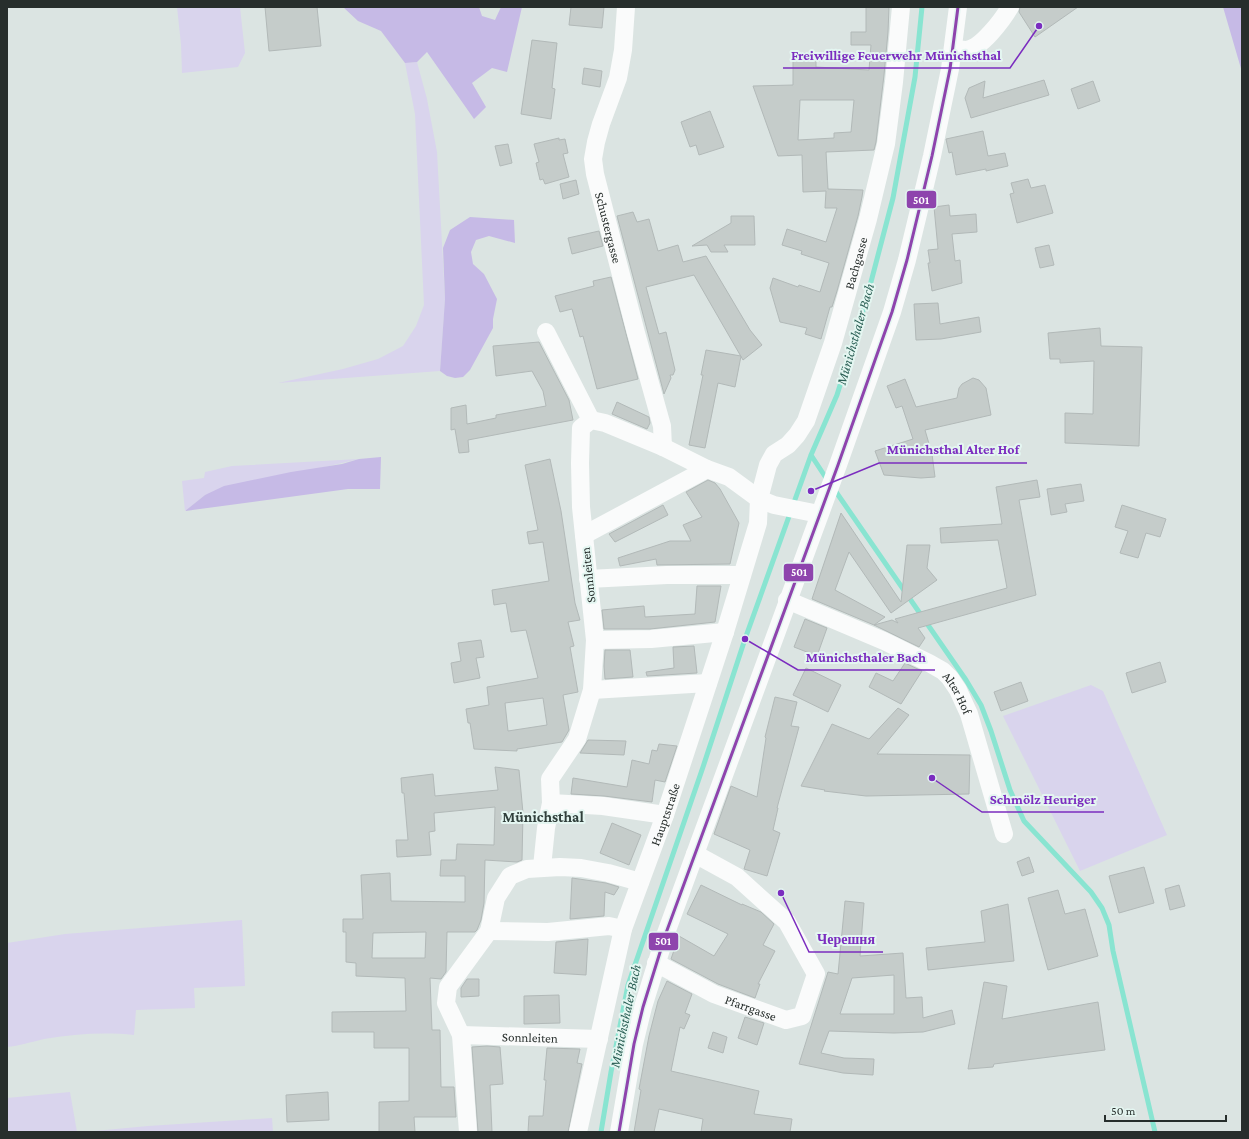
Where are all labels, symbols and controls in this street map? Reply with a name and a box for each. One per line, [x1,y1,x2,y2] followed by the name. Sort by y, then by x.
[783,42,1010,68] callout: Freiwillige Feuerwehr Münichsthal
[791,47,1001,63] text: Freiwillige Feuerwehr Münichsthal
[592,190,625,265] street label: Schustergasse
[906,190,937,209] line badge: 501
[913,194,929,206] text: 501
[841,235,870,291] street label: Bachgasse
[833,281,877,388] water label: Münichsthaler Bach
[879,437,1027,463] callout: Münichsthal Alter Hof
[887,441,1021,457] text: Münichsthal Alter Hof
[578,546,598,604] street label: Sonnleiten
[783,563,814,582] line badge: 501
[791,566,807,578] text: 501
[798,644,935,670] callout: Münichsthaler Bach
[806,649,926,665] text: Münichsthaler Bach
[940,668,976,717] street label: Alter Hof
[647,781,683,848] street label: Hauptstraße
[982,786,1104,812] callout: Schmölz Heuriger
[990,791,1097,807] text: Schmölz Heuriger
[502,809,584,825] district label: Münichsthal
[809,926,883,952] callout: Черешня
[817,931,875,947] text: Черешня
[648,932,679,951] line badge: 501
[655,935,671,947] text: 501
[606,963,644,1070] water label: Münichsthaler Bach
[723,991,779,1024] street label: Pfarrgasse
[502,1029,558,1045] street label: Sonnleiten
[1105,1097,1226,1123] scale bar
[1111,1104,1136,1118] text: 50 m

